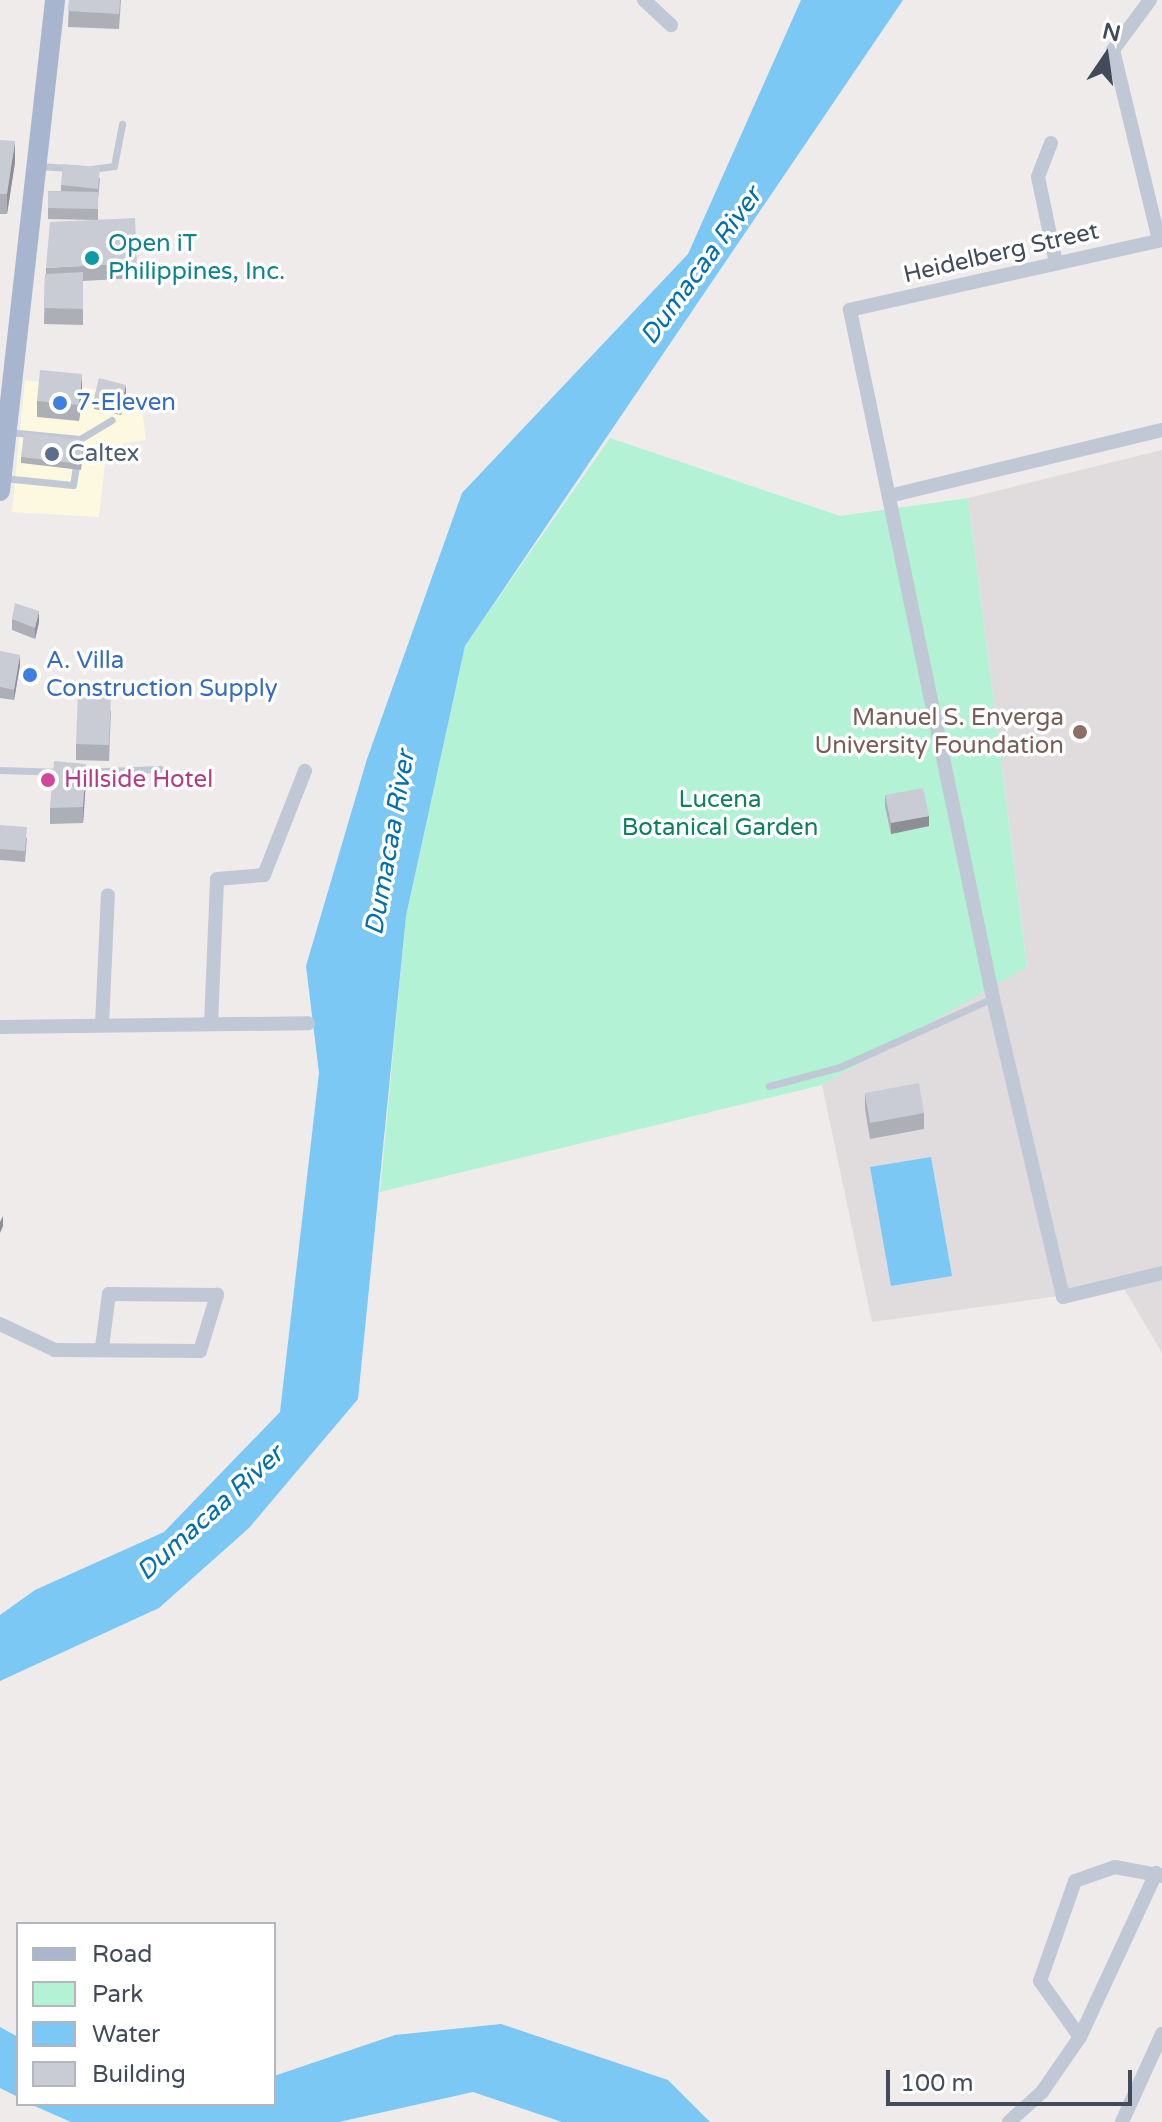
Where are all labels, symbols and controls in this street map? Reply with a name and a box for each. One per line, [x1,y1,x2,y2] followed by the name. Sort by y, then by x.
[1066,16,1146,96] north arrow
[1100,18,1123,47] text: N
[634,181,768,351] water label: Dumacaa River
[901,217,1101,289] street label: Heidelberg Street
[108,230,285,286] place label: Open iT Philippines, Inc.
[83,249,101,267] marker: Open iT Philippines, Inc.
[76,389,176,417] place label: 7-Eleven
[51,394,69,412] marker: 7-Eleven
[68,440,140,468] place label: Caltex
[43,445,61,463] marker: Caltex
[46,647,278,703] place label: A. Villa Construction Supply
[21,666,39,684] marker: A. Villa Construction Supply
[814,704,1064,760] place label: Manuel S. Enverga University Foundation
[1071,723,1089,741] marker: Manuel S. Enverga University Foundation
[358,748,422,938] water label: Dumacaa River
[64,766,213,794] place label: Hillside Hotel
[39,771,57,789] marker: Hillside Hotel
[622,786,818,842] park label: Lucena Botanical Garden
[130,1439,290,1587] water label: Dumacaa River
[16,1922,276,2106] legend
[92,1940,152,1969] text: Road
[92,1980,143,2009] text: Park
[92,2020,160,2049] text: Water
[890,2054,1136,2104] scale bar
[92,2060,186,2089] text: Building
[900,2069,974,2098] text: 100 m

